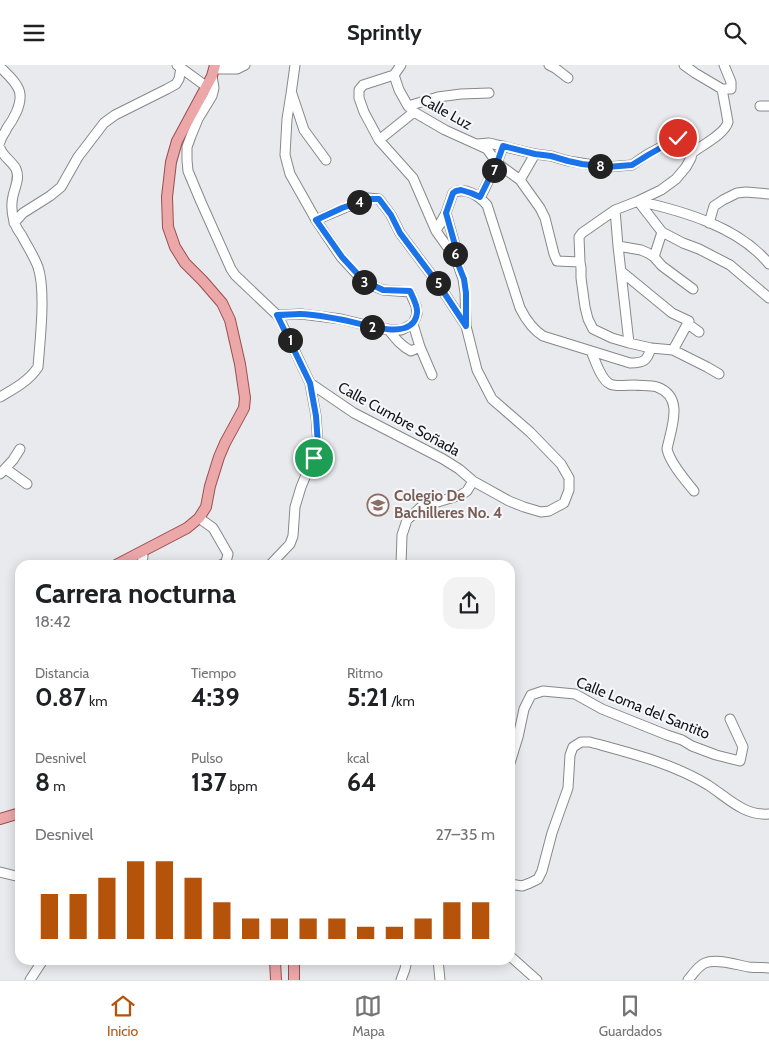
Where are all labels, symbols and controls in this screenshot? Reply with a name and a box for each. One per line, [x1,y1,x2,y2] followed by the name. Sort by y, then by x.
[20,19,48,47] icon: menu
[347,19,422,46] text: Sprintly
[721,19,749,47] icon: search
[417,90,475,134] street label: Calle Luz
[657,117,699,159] pin
[664,124,692,152] icon: check
[588,153,612,179] pin: 8
[482,157,506,183] pin: 7
[596,157,605,175] text: 8
[491,161,498,179] text: 7
[346,189,372,215] pin: 4
[355,193,364,211] text: 4
[442,241,468,267] pin: 6
[452,245,459,263] text: 6
[352,269,376,295] pin: 3
[426,271,450,295] pin: 5
[361,273,368,291] text: 3
[435,274,442,292] text: 5
[360,315,384,339] pin: 2
[369,318,376,336] text: 2
[278,327,302,353] pin: 1
[288,331,293,349] text: 1
[335,378,464,460] street label: Calle Cumbre Soñada
[293,437,335,479] pin
[300,444,328,472] icon: arrive
[394,487,502,522] place label: Colegio De Bachilleres No. 4
[366,493,390,517] school or university icon: Colegio De Bachilleres No. 4
[35,576,236,610] text: Carrera nocturna
[443,577,495,629] button: share
[35,612,71,631] text: 18:42
[35,664,89,682] text: Distancia
[191,664,236,682] text: Tiempo
[347,664,383,682] text: Ritmo
[574,673,712,743] street label: Calle Loma del Santito
[35,682,86,712] text: 0.87
[191,682,240,712] text: 4:39
[347,682,388,712] text: 5:21
[86,692,107,710] text: km
[388,692,415,710] text: /km
[35,749,86,767] text: Desnivel
[191,749,223,767] text: Pulso
[347,749,369,767] text: kcal
[35,767,50,797] text: 8
[191,767,226,797] text: 137
[347,767,377,797] text: 64
[50,777,66,795] text: m
[226,777,257,795] text: bpm
[35,825,93,844] text: Desnivel
[435,825,495,844] text: 27–35 m
[107,992,138,1040] tab: Inicio
[352,992,385,1040] tab: Mapa
[599,992,662,1040] tab: Guardados

